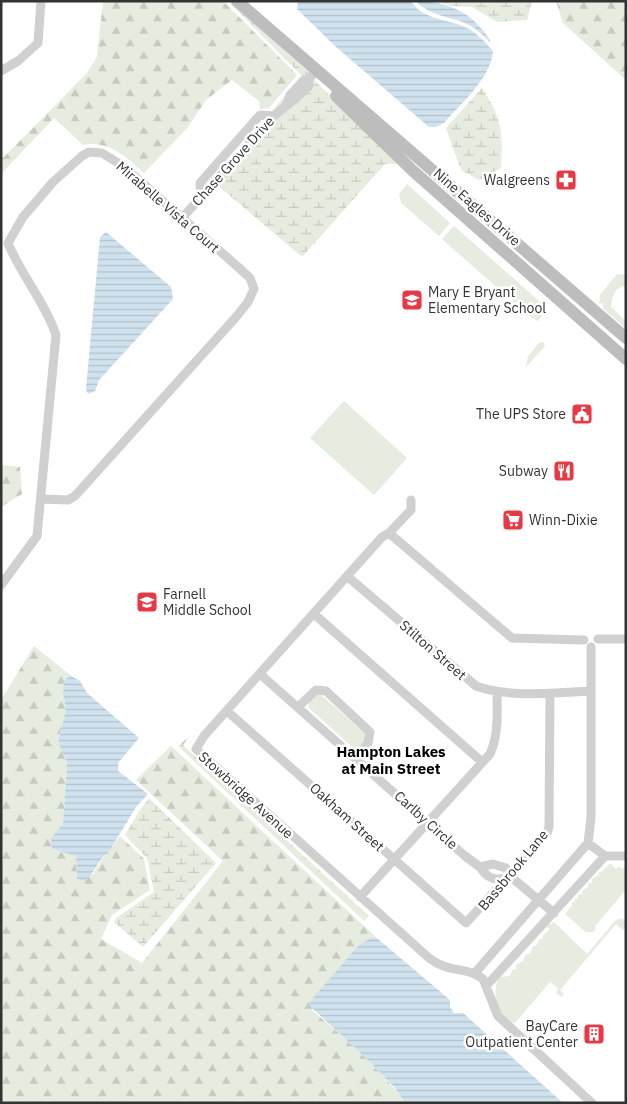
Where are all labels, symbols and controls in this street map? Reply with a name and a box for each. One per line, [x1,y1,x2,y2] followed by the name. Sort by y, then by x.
[188,112,278,210] street label: Chase Grove Drive
[113,157,223,257] street label: Mirabelle Vista Court
[430,164,524,250] street label: Nine Eagles Drive
[554,168,578,192] pharmacy icon: Walgreens
[484,171,550,189] place label: Walgreens
[428,283,546,317] place label: Mary E Bryant Elementary School
[400,288,424,312] school or university icon: Mary E Bryant Elementary School
[570,402,594,426] public building icon: The UPS Store
[476,405,566,423] place label: The UPS Store
[552,459,576,483] restaurant icon: Subway
[499,462,548,480] place label: Subway
[501,508,525,532] supermarket icon: Winn-Dixie
[529,511,598,529] place label: Winn-Dixie
[163,585,252,619] place label: Farnell Middle School
[135,590,159,614] school or university icon: Farnell Middle School
[396,616,470,684] street label: Stilton Street
[336,742,446,778] district label: Hampton Lakes at Main Street
[195,748,297,843] street label: Stowbridge Avenue
[306,779,388,855] street label: Oakham Street
[391,787,462,853] street label: Carlby Circle
[474,826,552,914] street label: Bassbrook Lane
[465,1017,578,1051] place label: BayCare Outpatient Center
[582,1022,606,1046] building icon: BayCare Outpatient Center

